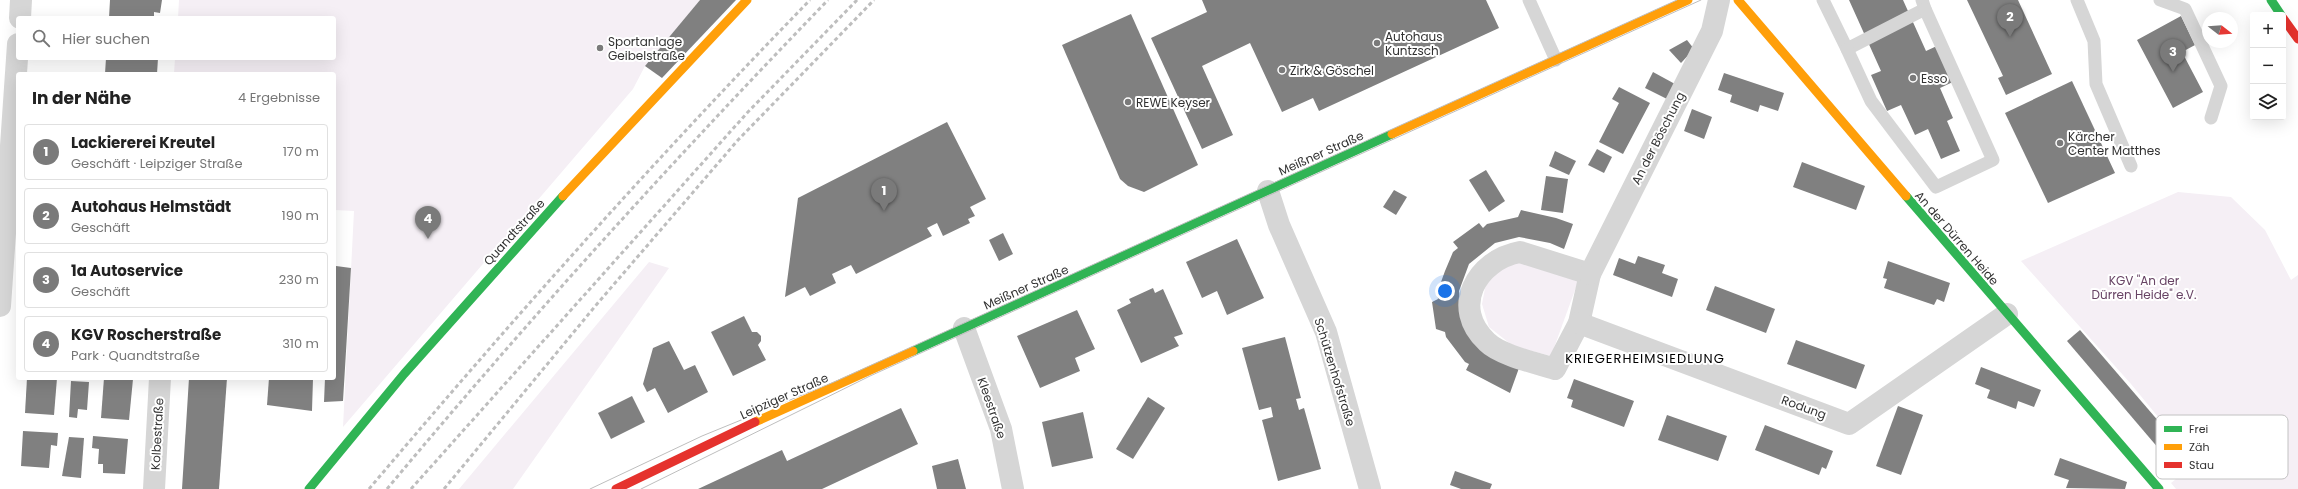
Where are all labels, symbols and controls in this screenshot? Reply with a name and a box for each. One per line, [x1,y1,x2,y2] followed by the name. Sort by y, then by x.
[1997,4,2023,37] pin: 2
[2202,12,2238,48] north arrow
[2250,12,2286,120] map controls
[2250,12,2286,48] button: +
[16,16,336,60] search box
[30,27,52,49] icon: search
[62,28,150,49] text: Hier suchen
[1385,28,1443,59] place label: Autohaus Kuntzsch
[608,33,685,64] place label: Sportanlage Geibelstraße
[1372,38,1382,48] marker: Autohaus Kuntzsch
[2160,39,2186,72] pin: 3
[595,43,605,53] marker: Sportanlage Geibelstraße
[2250,48,2286,84] button: −
[1290,62,1374,79] place label: Zirk & Göschel
[1277,65,1287,75] marker: Zirk & Göschel
[1921,70,1948,87] place label: Esso
[1908,73,1918,83] marker: Esso
[2250,84,2286,120] button: layers
[32,86,131,110] text: In der Nähe
[238,88,320,107] text: 4 Ergebnisse
[1627,89,1689,187] street label: An der Böschung
[1136,94,1211,111] place label: REWE Keyser
[1123,97,1133,107] marker: REWE Keyser
[1276,127,1366,179] street label: Meißner Straße
[2068,128,2160,159] place label: Kärcher Center Matthes
[71,132,215,153] text: Lackiererei Kreutel
[2055,138,2065,148] marker: Kärcher Center Matthes
[44,142,48,161] text: 1
[283,142,319,161] text: 170 m
[71,154,243,173] text: Geschäft · Leipziger Straße
[871,178,897,211] pin: 1
[1911,187,2003,289] street label: An der Dürren Heide
[479,195,549,269] street label: Quandtstraße
[71,196,231,217] text: Autohaus Helmstädt
[42,206,50,225] text: 2
[282,206,319,225] text: 190 m
[415,206,441,239] pin: 4
[71,218,130,237] text: Geschäft
[71,260,183,281] text: 1a Autoservice
[981,261,1071,313] street label: Meißner Straße
[42,270,50,289] text: 3
[279,270,319,289] text: 230 m
[2092,272,2197,303] park label: KGV "An der Dürren Heide" e.V.
[1435,281,1455,301] your location
[71,282,130,301] text: Geschäft
[1310,316,1360,428] street label: Schützenhofstraße
[71,324,221,345] text: KGV Roscherstraße
[42,334,50,353] text: 4
[282,334,319,353] text: 310 m
[71,346,200,365] text: Park · Quandtstraße
[1565,349,1725,368] district label: KRIEGERHEIMSIEDLUNG
[737,369,831,423] street label: Leipziger Straße
[974,375,1010,441] street label: Kleestraße
[1779,391,1829,423] street label: Rodung
[147,397,167,471] street label: Kolbestraße
[2156,415,2288,479] legend
[2189,421,2208,437] text: Frei
[2189,439,2209,455] text: Zäh
[2189,457,2214,473] text: Stau

